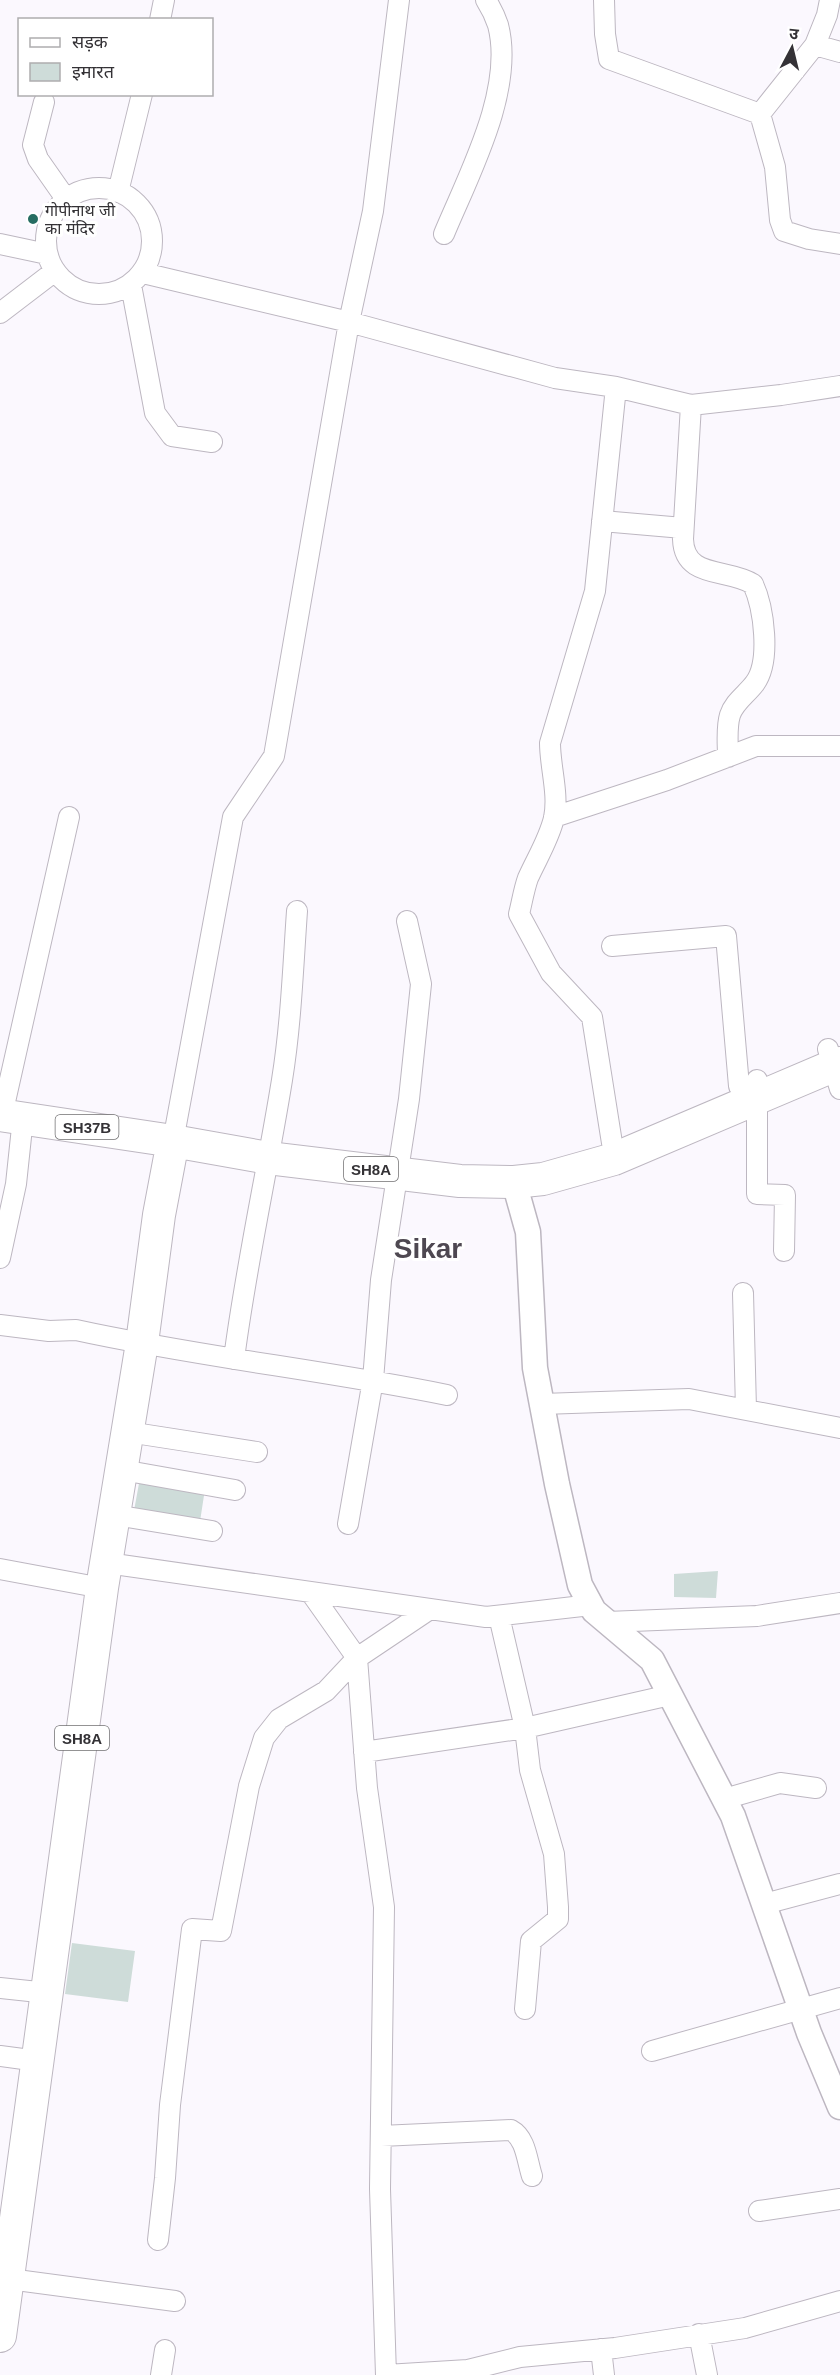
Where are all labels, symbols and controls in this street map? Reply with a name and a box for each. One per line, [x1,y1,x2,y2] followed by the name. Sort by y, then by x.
[18,18,213,96] legend
[762,18,822,78] north arrow
[788,25,800,43] text: उ
[72,32,109,52] text: सड़क
[72,62,115,82] text: इमारत
[45,202,116,237] place label: गोपीनाथ जी का मंदिर
[26,212,40,226] marker: गोपीनाथ जी का मंदिर
[56,1115,118,1139] road number: SH37B
[344,1157,398,1181] road number: SH8A
[394,1233,462,1264] district label: Sikar
[55,1726,109,1750] road number: SH8A

